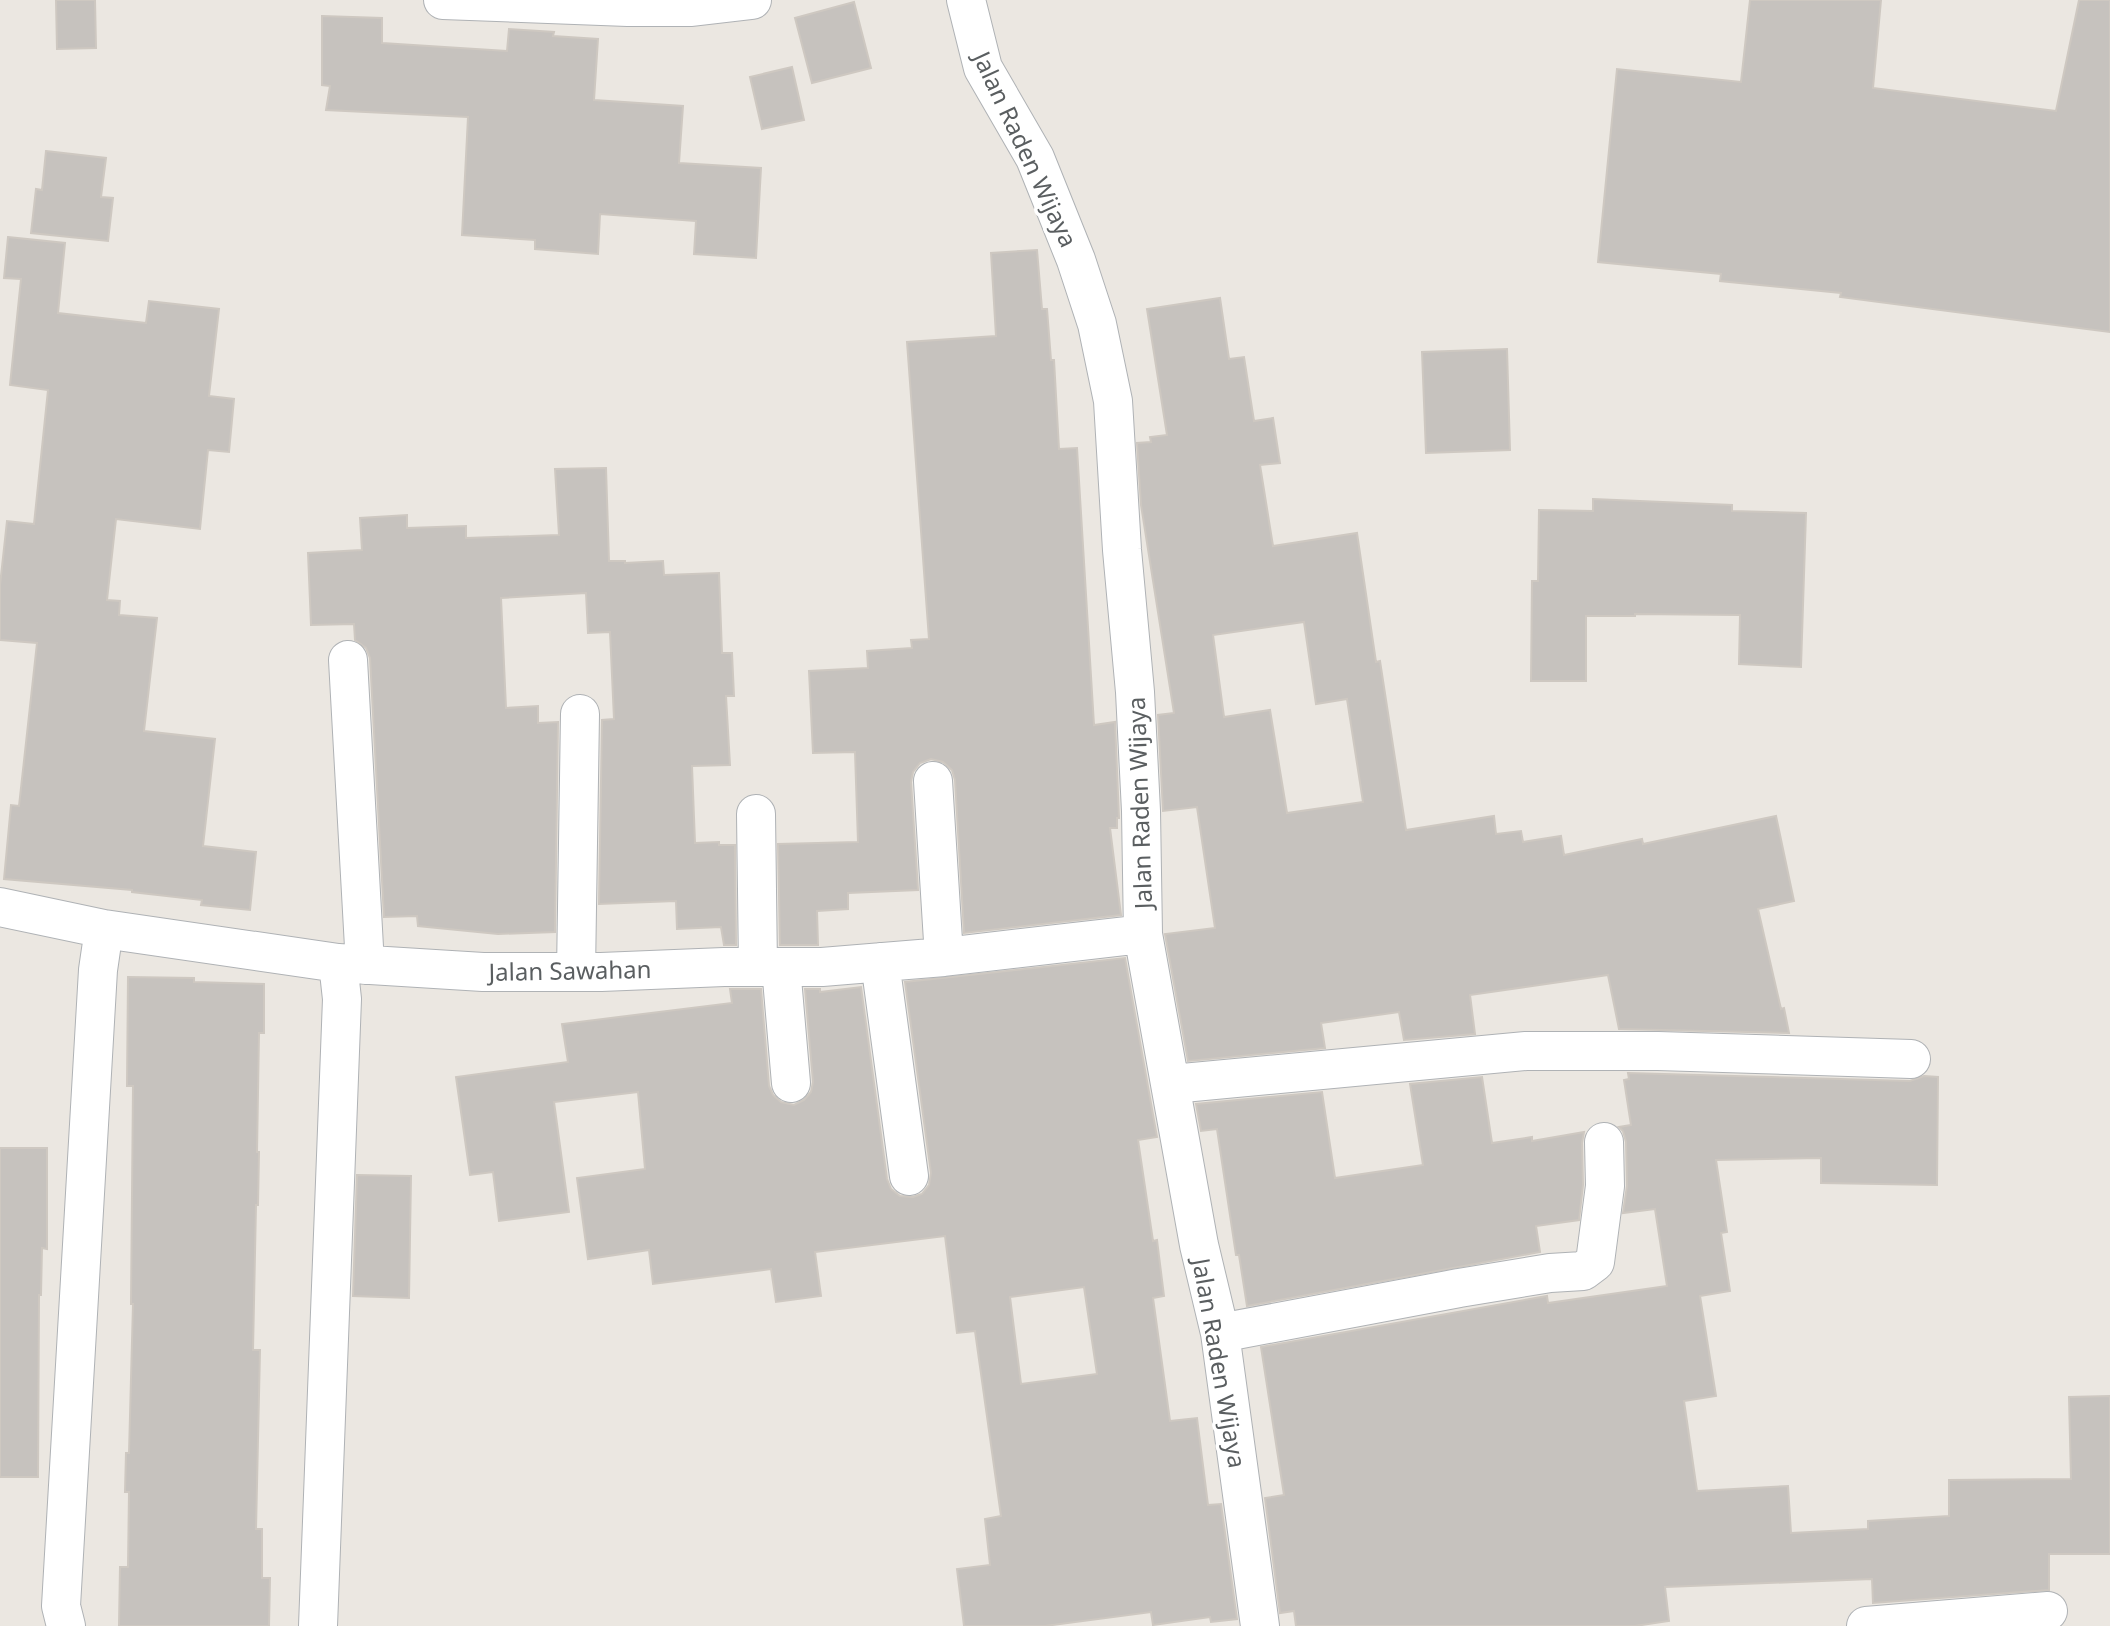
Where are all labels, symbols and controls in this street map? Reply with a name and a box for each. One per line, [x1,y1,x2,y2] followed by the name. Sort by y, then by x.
[965,44,1086,252] street label: Jalan Raden Wijaya
[1119,696,1159,912] street label: Jalan Raden Wijaya
[486,952,652,988] street label: Jalan Sawahan
[1185,1254,1255,1470] street label: Jalan Raden Wijaya

